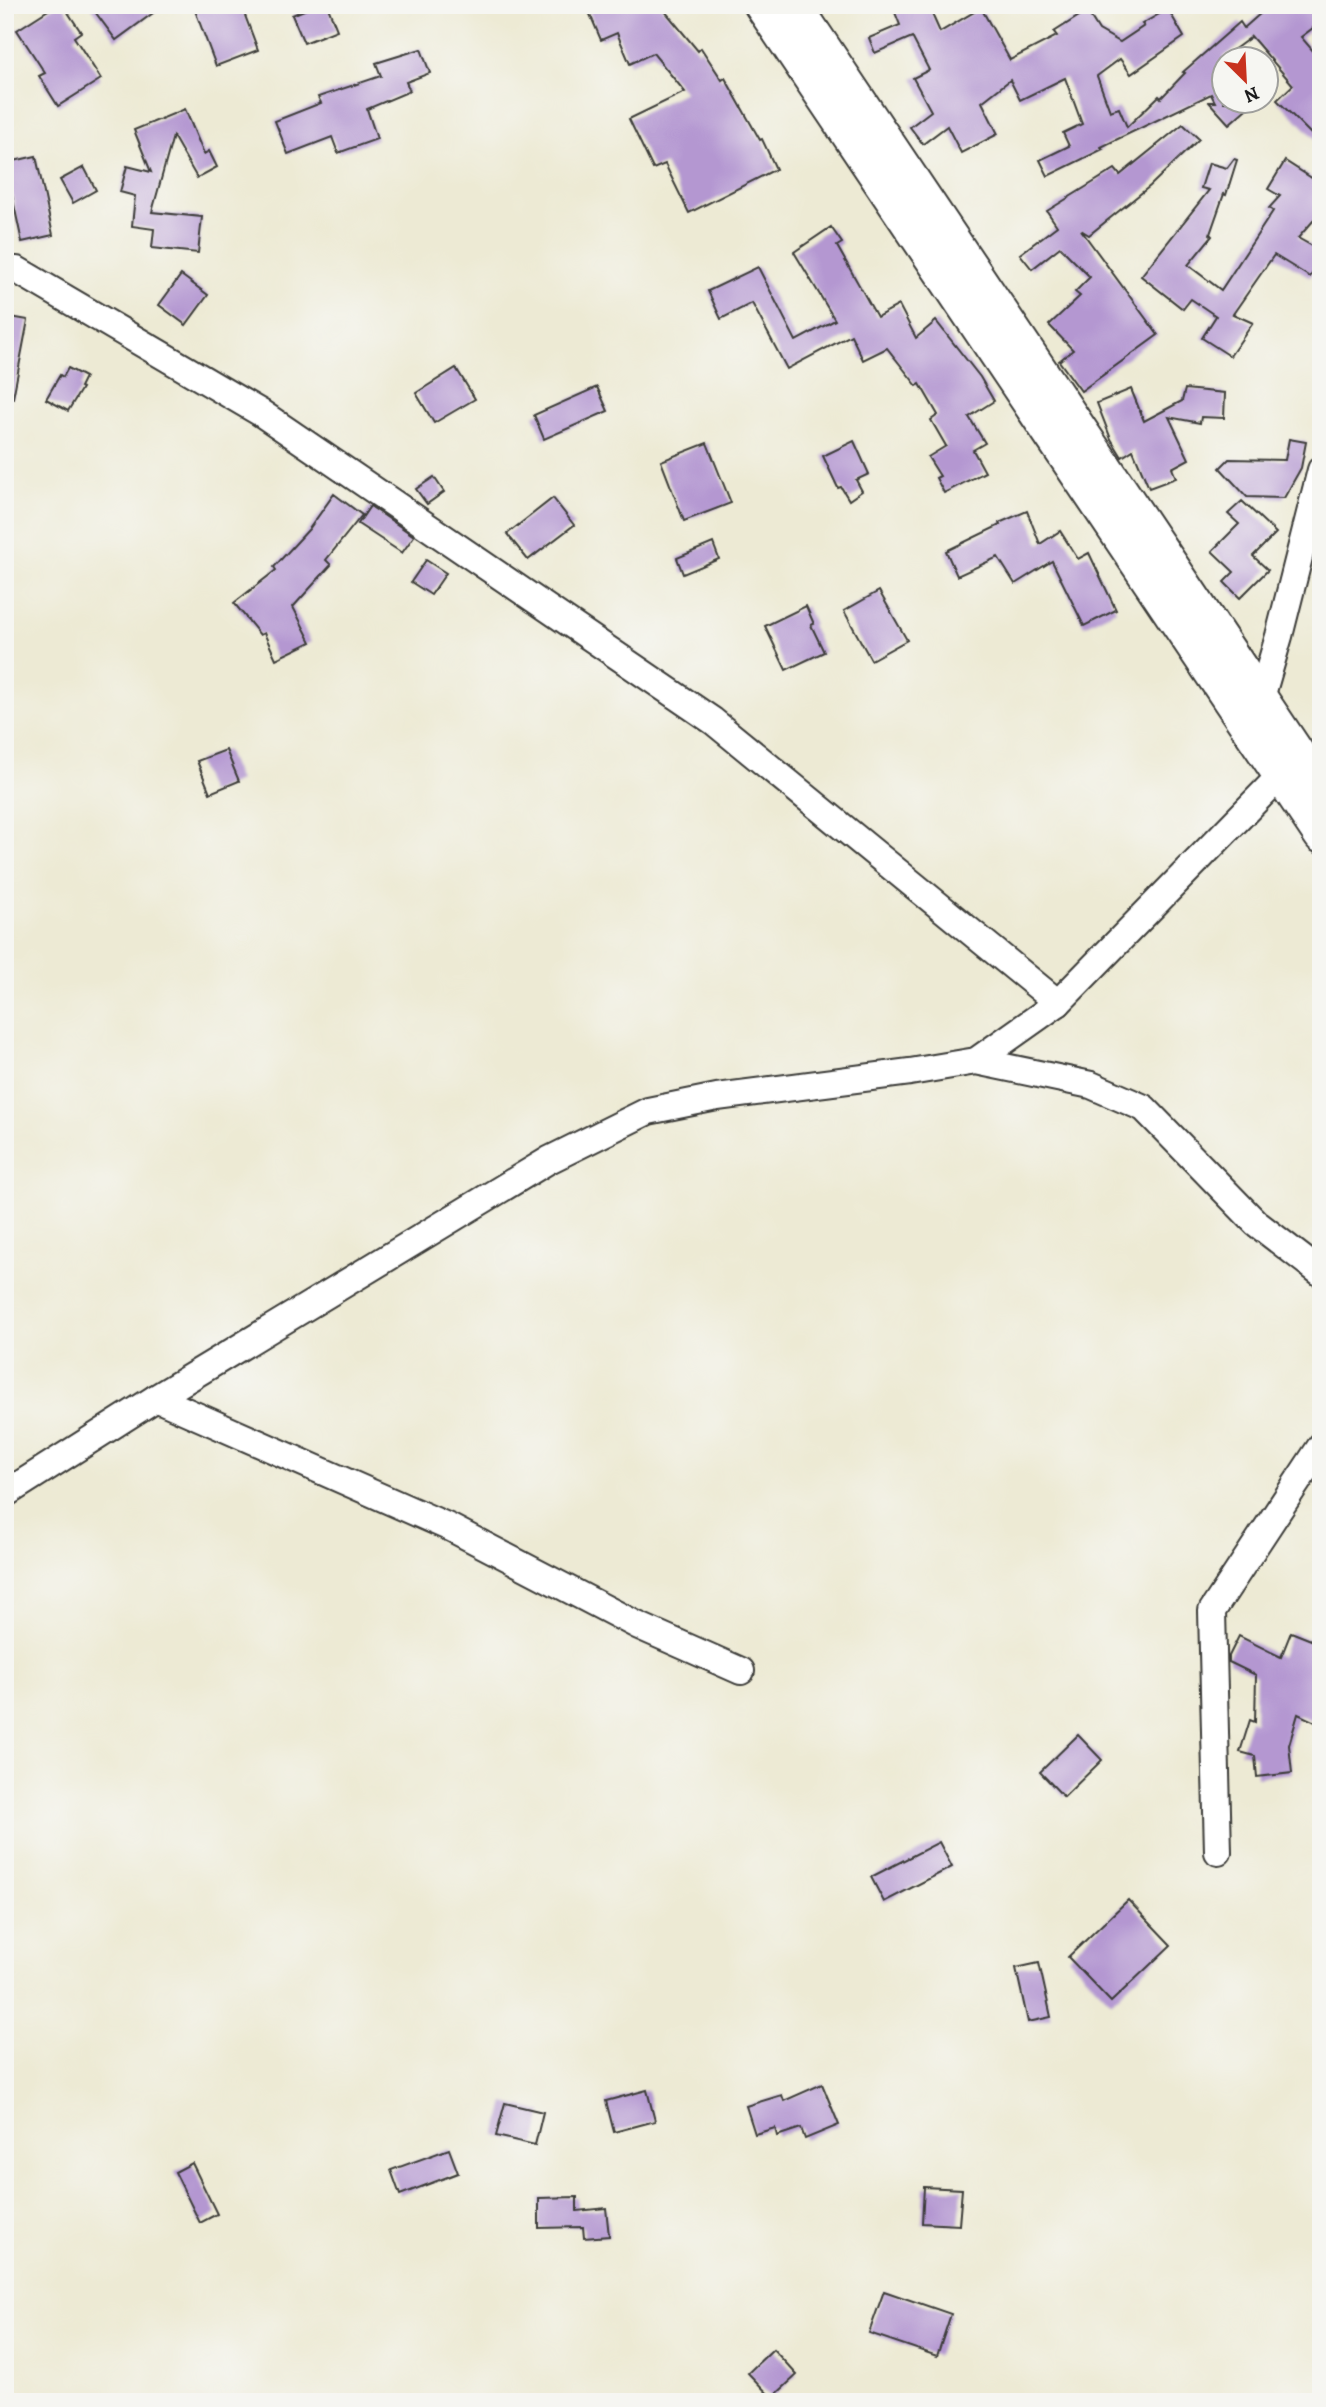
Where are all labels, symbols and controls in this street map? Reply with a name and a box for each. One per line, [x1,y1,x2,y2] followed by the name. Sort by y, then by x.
[1210,46,1280,116] north arrow
[1240,80,1263,109] text: N

